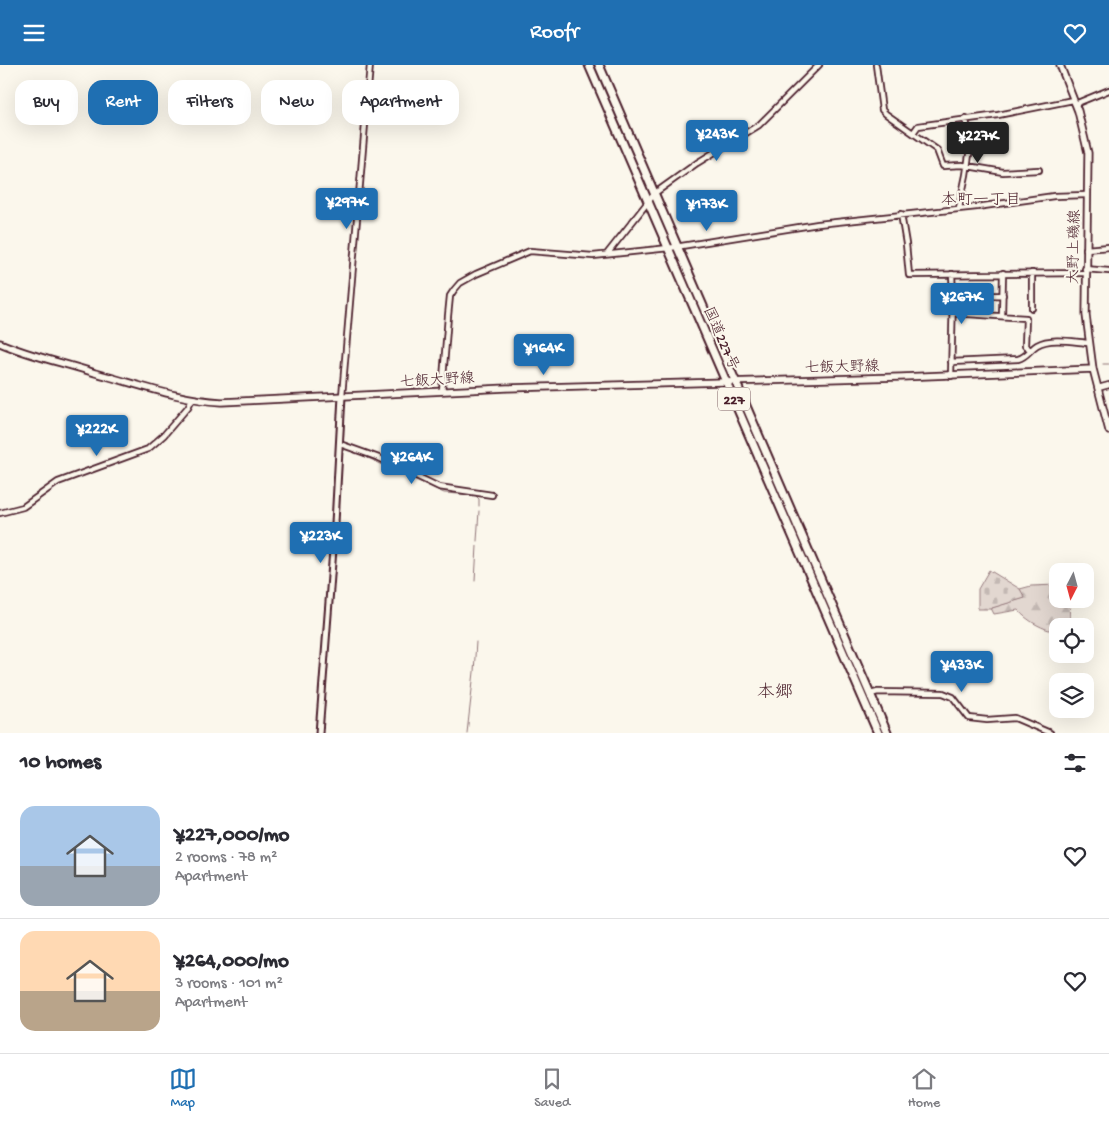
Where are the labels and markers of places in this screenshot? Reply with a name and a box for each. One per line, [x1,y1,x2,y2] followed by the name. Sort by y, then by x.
[682,119,752,162] pin: ¥243K
[943,121,1013,164] pin: ¥227K
[312,187,382,230] pin: ¥297K
[672,189,742,232] pin: ¥173K
[927,283,997,325] pin: ¥267K
[509,333,579,376] pin: ¥164K
[62,415,132,457] pin: ¥222K
[377,443,447,485] pin: ¥264K
[286,521,356,564] pin: ¥223K
[927,651,997,693] pin: ¥433K

